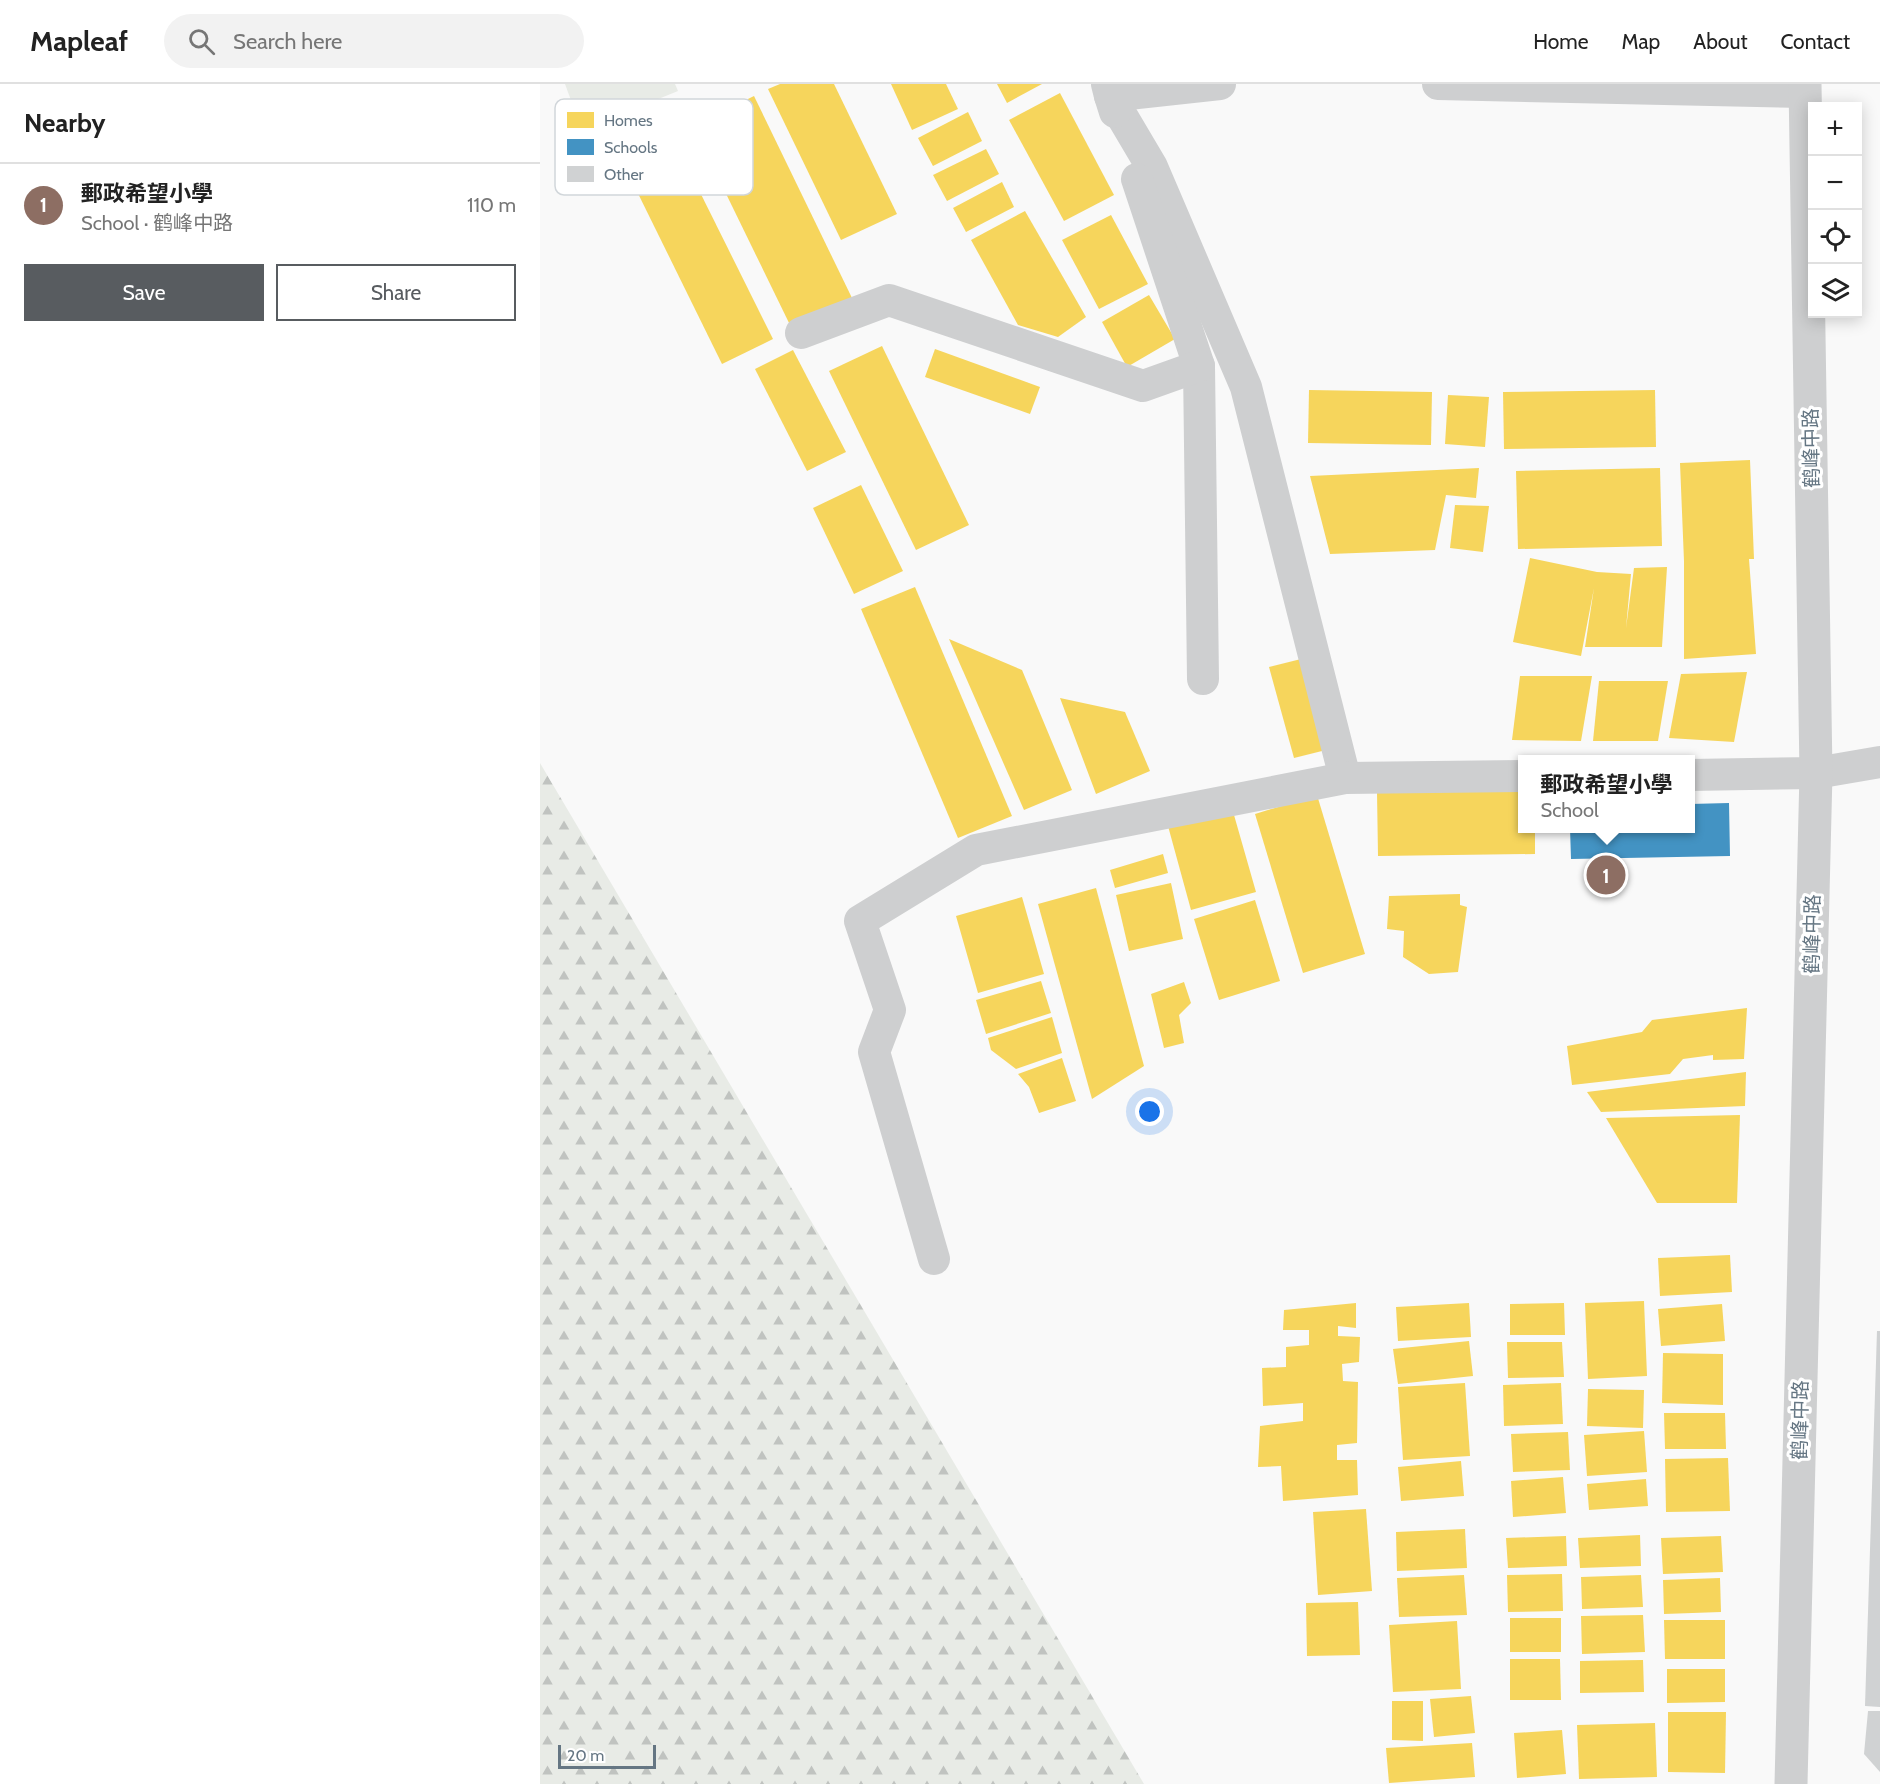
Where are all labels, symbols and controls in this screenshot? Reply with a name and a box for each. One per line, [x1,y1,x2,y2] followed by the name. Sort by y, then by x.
[164,14,584,68] search box
[30,24,128,58] text: Mapleaf
[185,25,218,58] icon: search
[233,28,342,55] text: Search here
[1533,29,1589,54] text: Home
[1622,29,1660,54] text: Map
[1693,29,1747,54] text: About
[1780,29,1850,54] text: Contact
[555,99,753,195] legend
[1808,102,1862,318] map controls
[1808,102,1862,156] button: +
[24,107,105,139] text: Nearby
[604,111,653,130] text: Homes
[604,138,658,157] text: Schools
[1808,156,1862,210] button: −
[604,165,645,184] text: Other
[81,180,213,207] text: 郵政希望小學
[40,193,47,217] text: 1
[467,193,516,217] text: 110 m
[1808,210,1862,264] button: locate
[81,211,233,235] text: School · 鹤峰中路
[24,264,264,321] button: Save
[276,264,516,321] button: Share
[1808,264,1862,318] button: layers
[1798,408,1824,488] street label: 鹤峰中路
[1518,755,1695,833] popup
[1540,771,1673,798] text: 郵政希望小學
[1540,798,1599,822] text: School
[1586,852,1626,898] pin: 1
[1799,894,1825,974] street label: 鹤峰中路
[1135,1097,1164,1126] your location
[1787,1380,1813,1460] street label: 鹤峰中路
[558,1742,656,1770] scale bar
[567,1746,604,1765] text: 20 m

